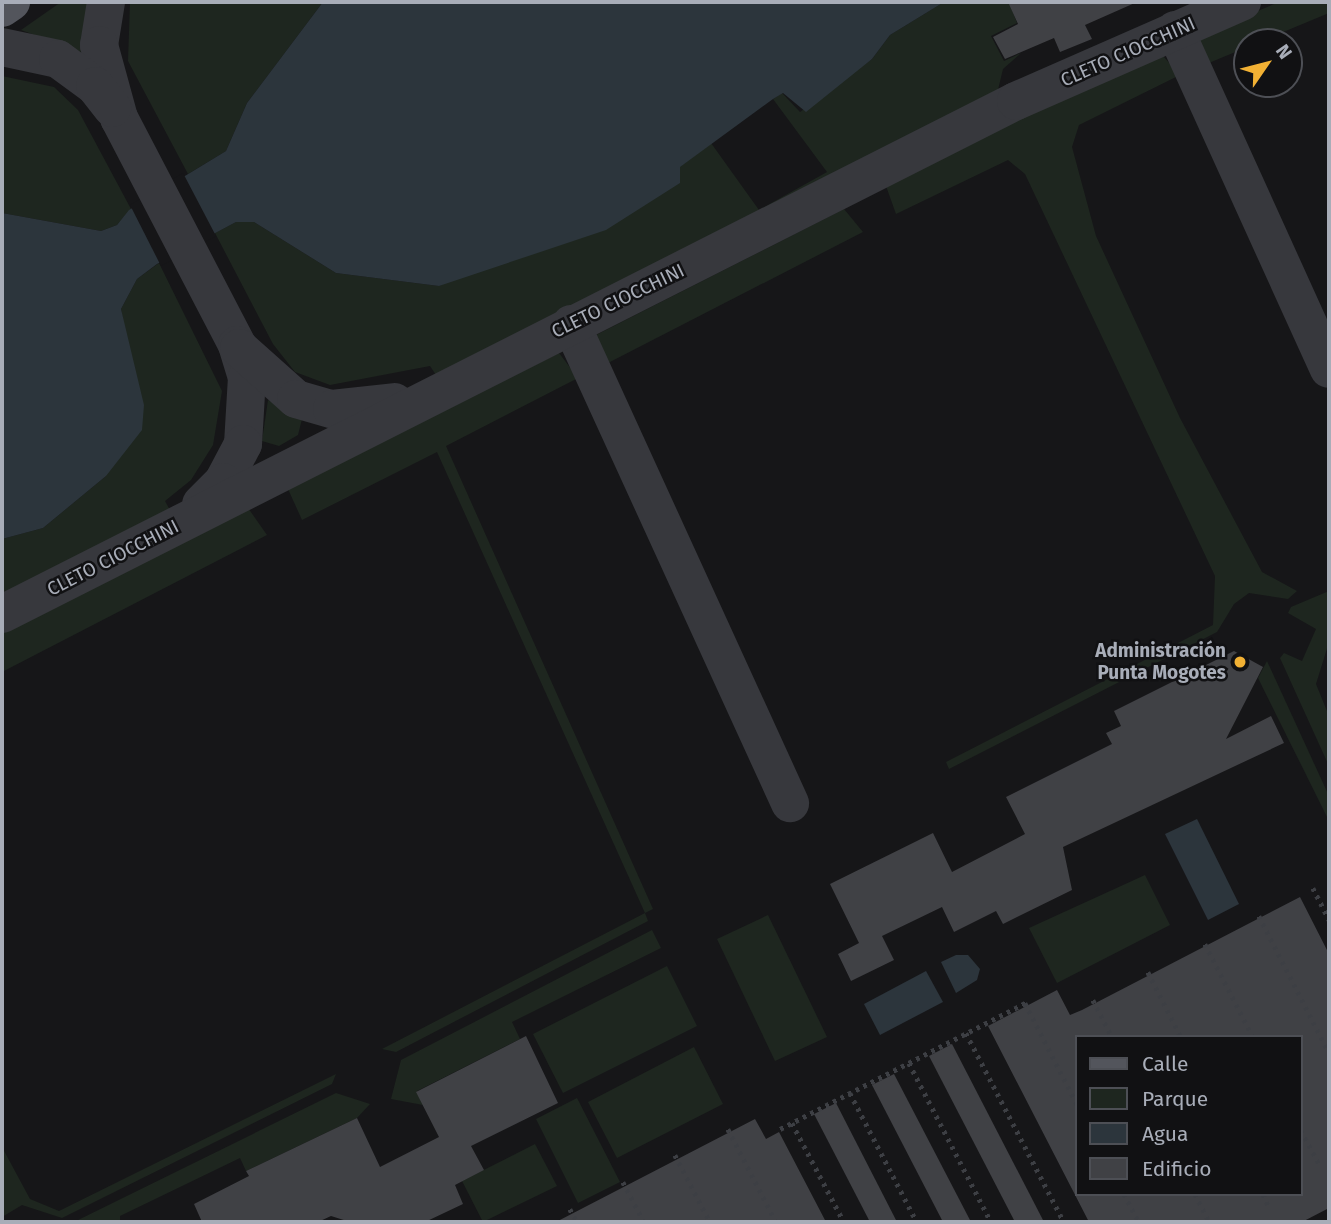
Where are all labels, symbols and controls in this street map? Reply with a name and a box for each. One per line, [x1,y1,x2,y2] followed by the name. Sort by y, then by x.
[1057,12,1199,92] street label: CLETO CIOCCHINI
[1233,28,1303,98] north arrow
[1271,40,1297,64] text: N
[548,259,688,343] street label: CLETO CIOCCHINI
[43,515,183,601] street label: CLETO CIOCCHINI
[1095,640,1226,684] place label: Administración Punta Mogotes
[1232,654,1248,670] marker: Administración Punta Mogotes
[1076,1035,1303,1196] legend
[1142,1051,1188,1077] text: Calle
[1142,1086,1208,1112] text: Parque
[1142,1121,1188,1147] text: Agua
[1142,1156,1212,1182] text: Edificio

